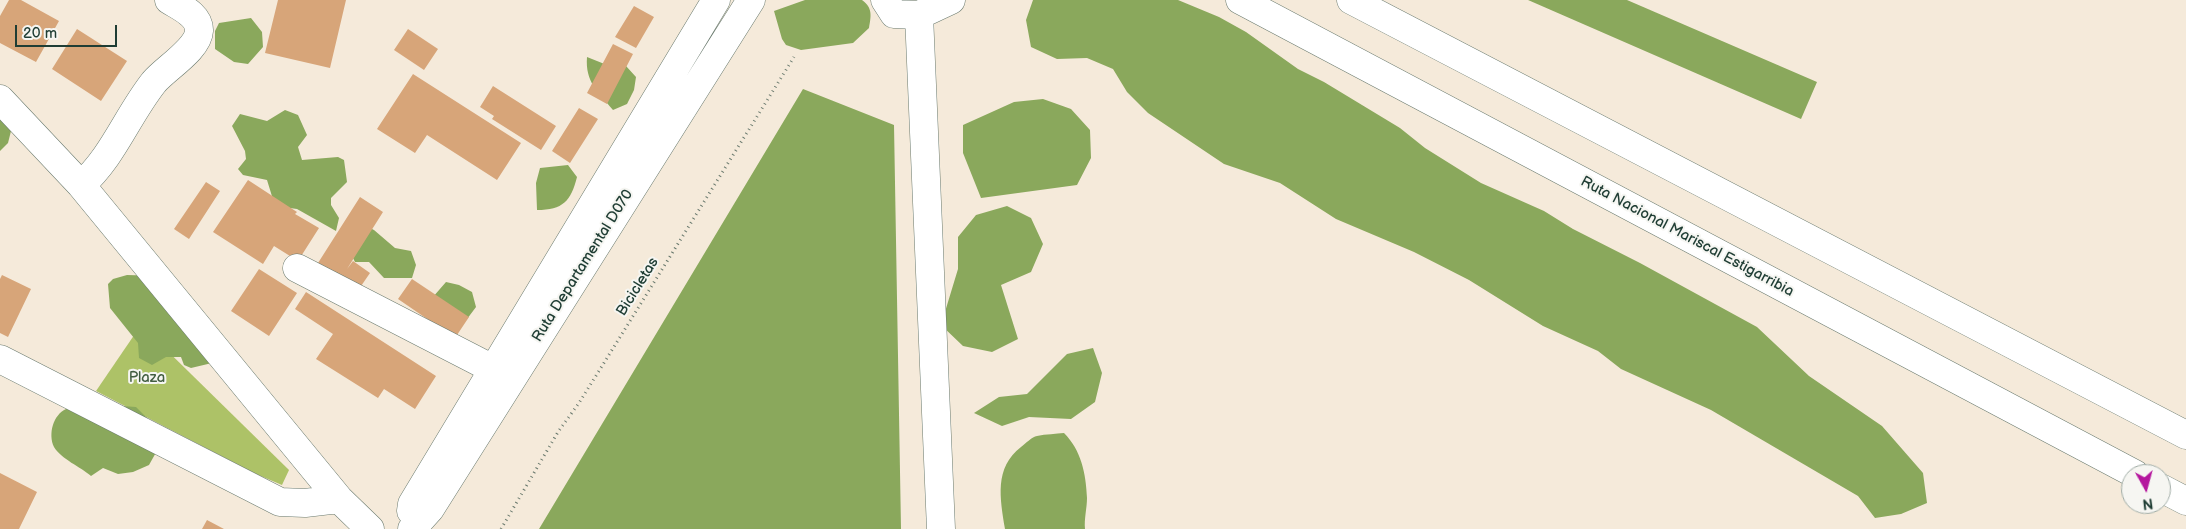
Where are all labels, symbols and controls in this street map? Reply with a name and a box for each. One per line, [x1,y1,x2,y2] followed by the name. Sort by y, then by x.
[18,15,120,47] scale bar
[23,24,57,43] text: 20 m
[1577,173,1797,301] street label: Ruta Nacional Mariscal Estigarribia
[529,186,637,346] street label: Ruta Departamental D070
[613,254,663,320] street label: Bicicletas
[129,369,165,387] park label: Plaza
[2121,464,2171,514] north arrow
[2142,494,2154,512] text: N

